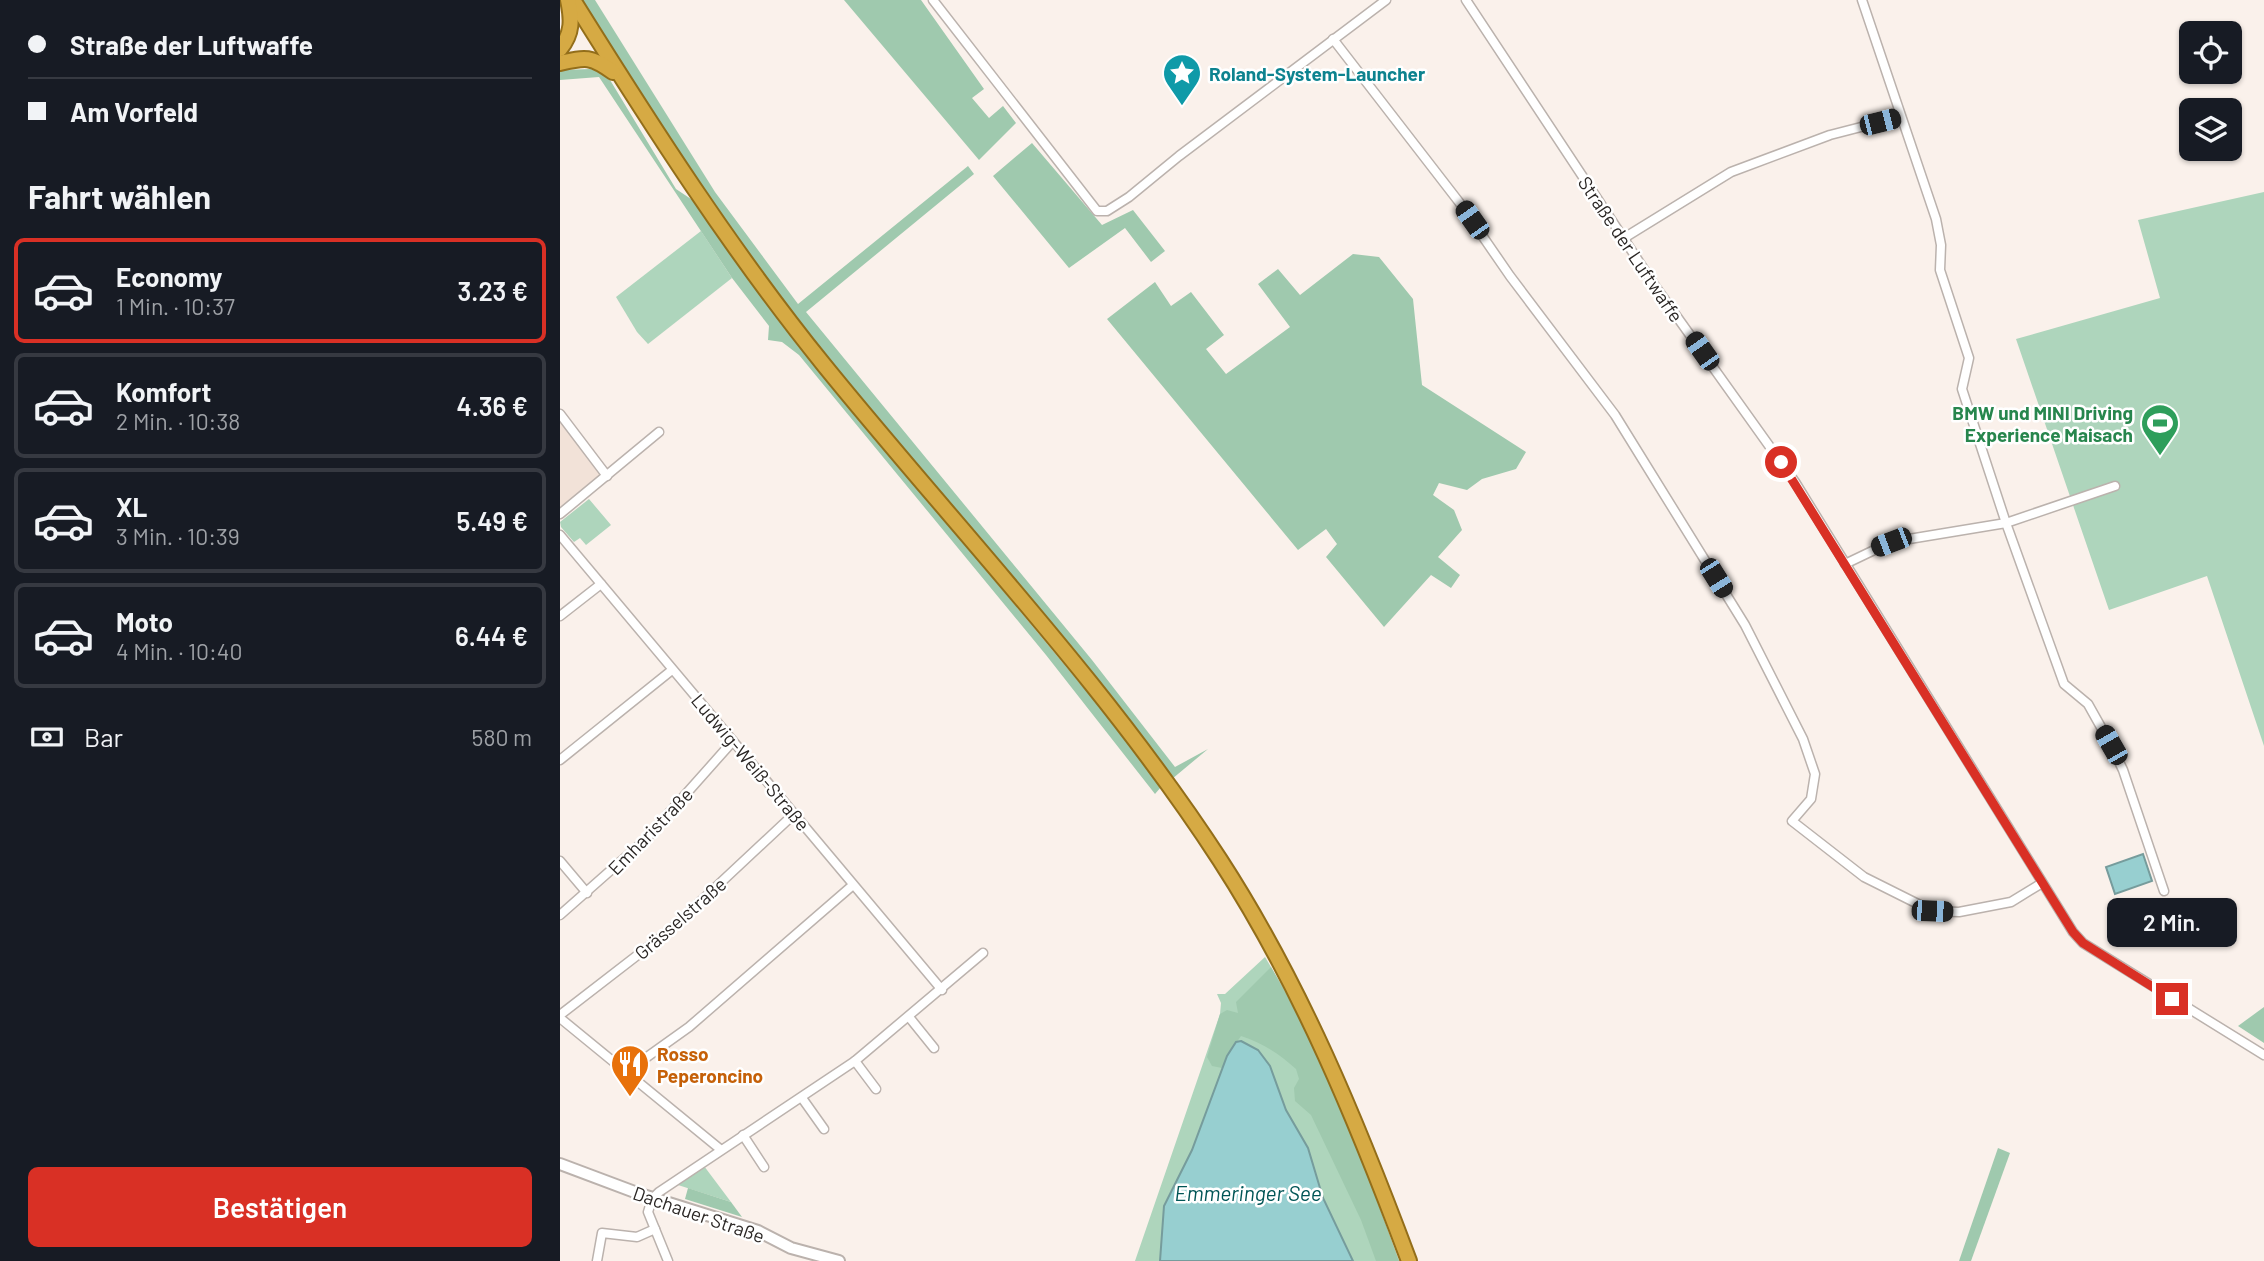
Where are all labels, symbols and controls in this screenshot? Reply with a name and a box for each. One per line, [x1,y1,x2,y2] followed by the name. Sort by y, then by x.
[2179,21,2242,161] map controls
[2179,21,2242,84] button: locate
[70,29,313,60] text: Straße der Luftwaffe
[1161,52,1203,107] place icon: Roland-System-Launcher
[1209,62,1426,85] place label: Roland-System-Launcher
[70,96,198,127] text: Am Vorfeld
[2179,98,2242,161] button: layers
[1858,107,1903,137] car
[1574,172,1688,326] street label: Straße der Luftwaffe
[28,177,211,215] text: Fahrt wählen
[1452,197,1493,243] car
[32,259,95,322] icon: car
[116,261,222,292] text: Economy
[458,275,528,306] text: 3.23 €
[116,292,235,320] text: 1 Min. · 10:37
[1682,328,1723,374] car
[32,374,95,437] icon: car
[116,376,211,407] text: Komfort
[456,390,528,421] text: 4.36 €
[1952,401,2133,446] place label: BMW und MINI Driving Experience Maisach
[2139,402,2181,457] sports icon: BMW und MINI Driving Experience Maisach
[116,407,240,435] text: 2 Min. · 10:38
[1765,446,1797,478] route start
[32,489,95,552] icon: car
[116,491,147,522] text: XL
[456,505,528,536] text: 5.49 €
[116,522,240,550] text: 3 Min. · 10:39
[1868,525,1915,559] car
[1696,555,1737,601] car
[32,604,95,667] icon: car
[116,606,173,637] text: Moto
[455,620,528,651] text: 6.44 €
[116,637,242,665] text: 4 Min. · 10:40
[687,689,815,835] street label: Ludwig-Weiß-Straße
[28,718,66,756] icon: cash
[84,721,123,752] text: Bar
[2092,722,2131,768] car
[472,723,532,751] text: 580 m
[603,783,697,879] street label: Emharistraße
[629,872,731,964] street label: Grässelstraße
[2107,898,2237,946] callout: 2 Min.
[1911,900,1954,922] car
[2143,908,2201,936] text: 2 Min.
[2156,983,2188,1015] route end
[657,1042,763,1087] place label: Rosso Peperoncino
[609,1043,651,1098] restaurant icon: Rosso Peperoncino
[28,1167,532,1247] button: Bestätigen
[1174,1180,1322,1205] water label: Emmeringer See
[630,1181,768,1247] street label: Dachauer Straße

